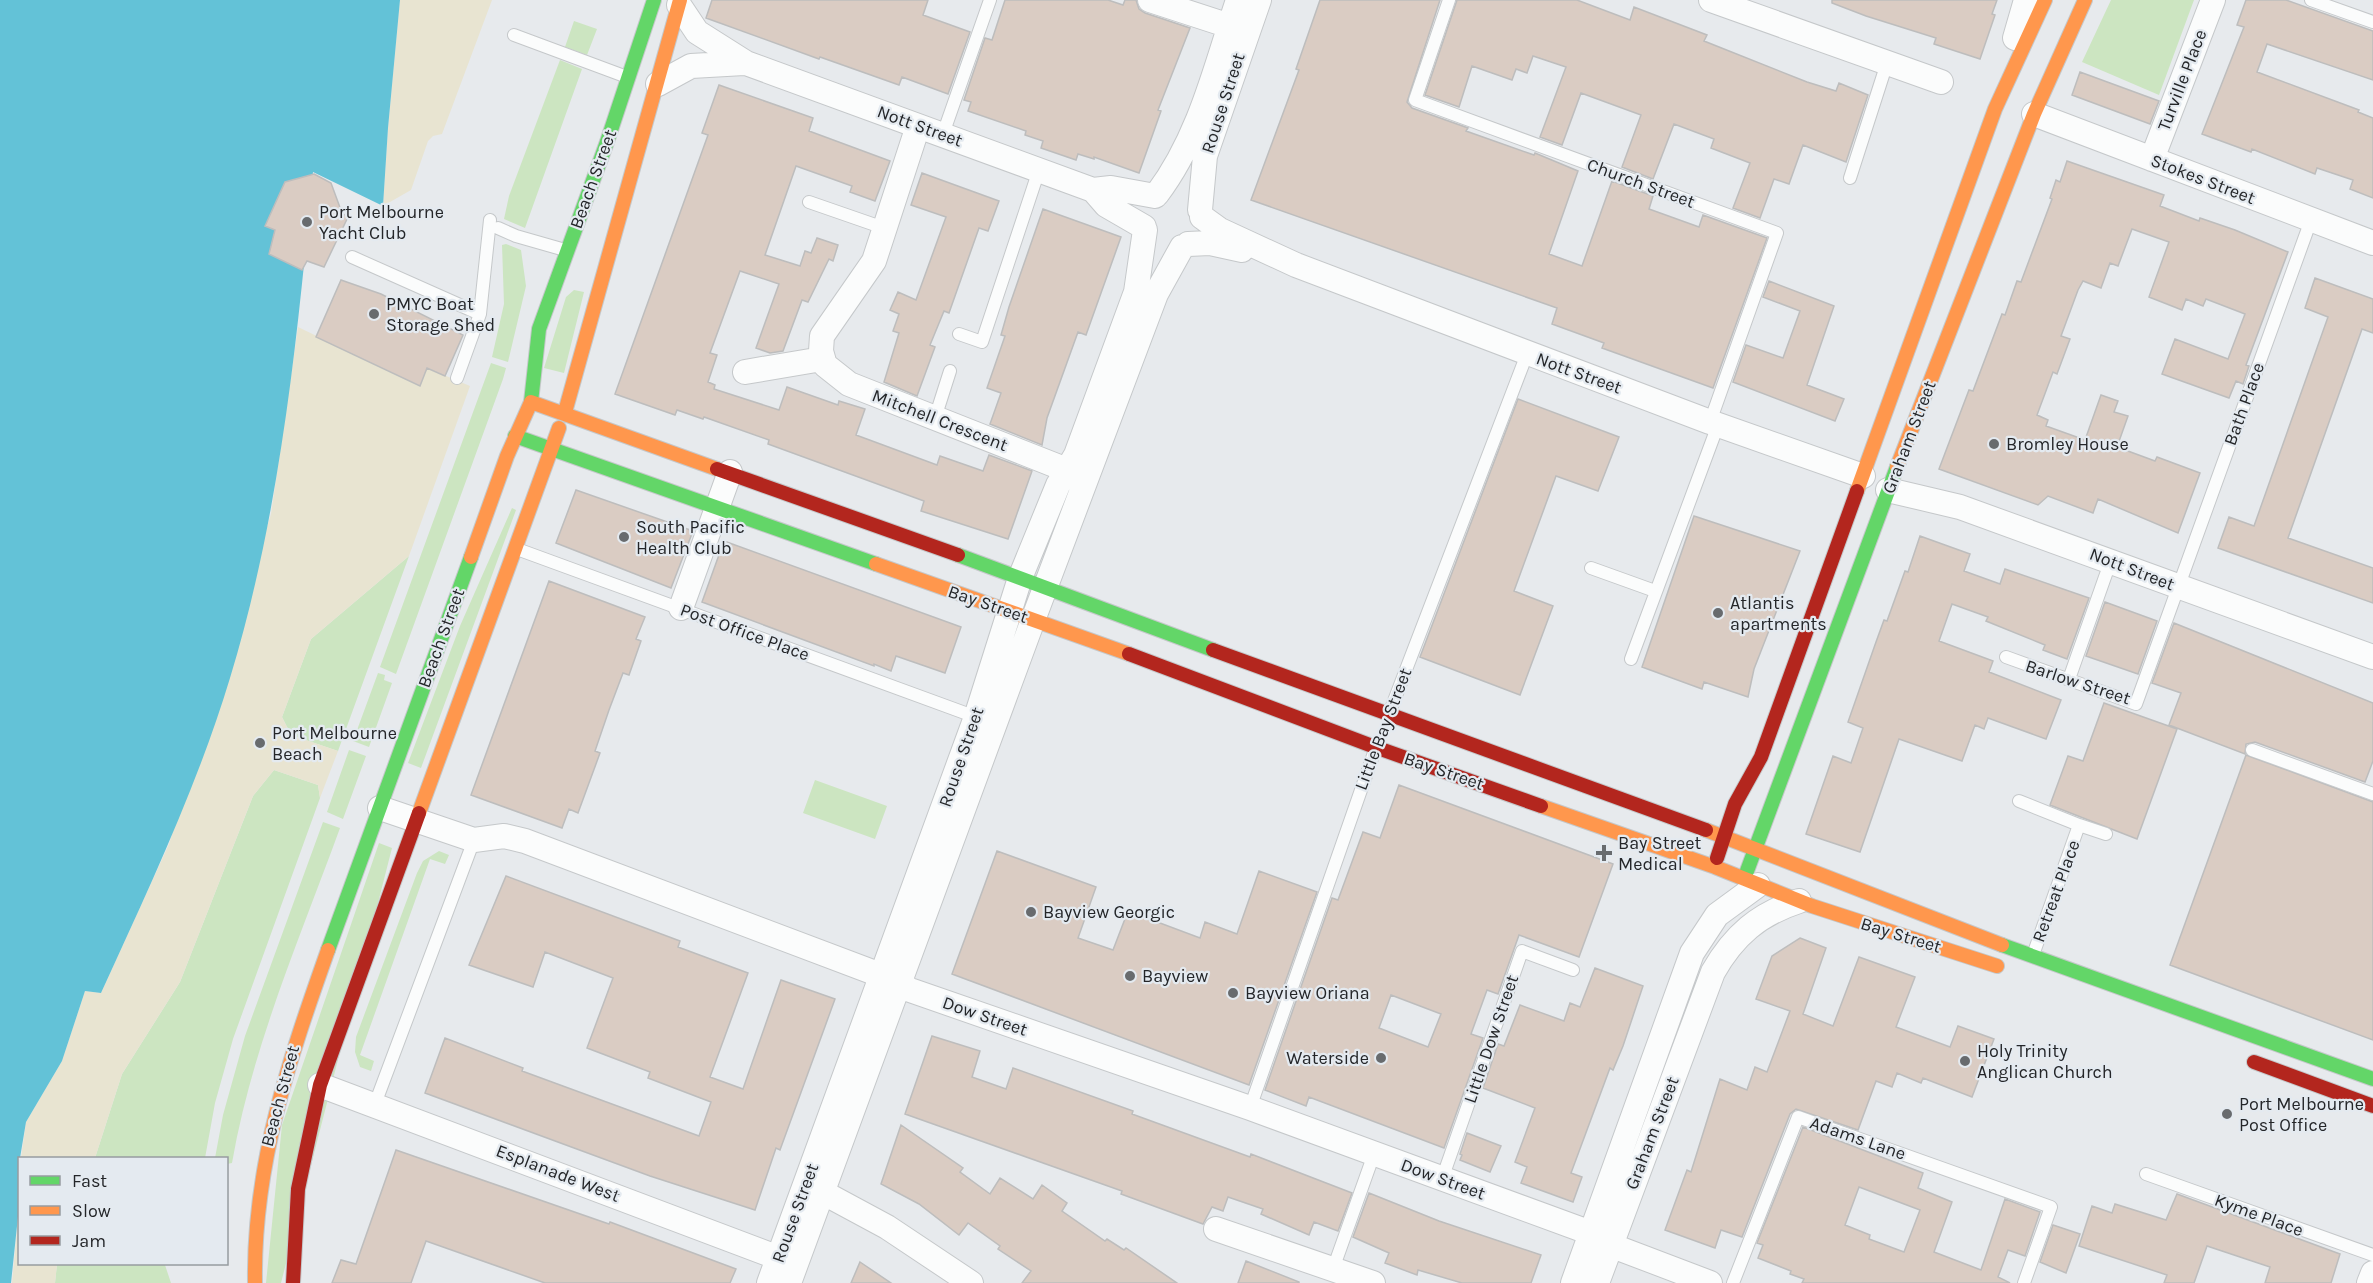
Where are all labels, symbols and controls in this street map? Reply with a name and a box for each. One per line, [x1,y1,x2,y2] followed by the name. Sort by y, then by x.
[2153,26,2211,134] street label: Turville Place
[1196,50,1250,156] street label: Rouse Street
[874,100,966,152] street label: Nott Street
[565,126,621,232] street label: Beach Street
[2148,149,2259,209] street label: Stokes Street
[1584,153,1698,213] street label: Church Street
[319,201,444,244] place label: Port Melbourne Yacht Club
[300,215,314,229] marker: Port Melbourne Yacht Club
[386,293,495,336] place label: PMYC Boat Storage Shed
[367,307,381,321] marker: PMYC Boat Storage Shed
[1533,347,1625,399] street label: Nott Street
[2219,360,2269,448] street label: Bath Place
[1877,377,1941,497] street label: Graham Street
[869,384,1011,456] street label: Mitchell Crescent
[2006,433,2129,455] place label: Bromley House
[1987,437,2001,451] marker: Bromley House
[636,516,745,559] place label: South Pacific Health Club
[617,530,631,544] marker: South Pacific Health Club
[2086,543,2178,595] street label: Nott Street
[945,580,1031,628] street label: Bay Street
[413,585,469,691] street label: Beach Street
[1730,592,1827,635] place label: Atlantis apartments
[677,598,813,666] street label: Post Office Place
[1711,606,1725,620] marker: Atlantis apartments
[2023,655,2134,709] street label: Barlow Street
[1350,665,1416,793] street label: Little Bay Street
[934,704,988,810] street label: Rouse Street
[272,722,397,765] place label: Port Melbourne Beach
[253,736,267,750] marker: Port Melbourne Beach
[1401,747,1487,795] street label: Bay Street
[1618,832,1701,875] place label: Bay Street Medical
[2027,837,2085,945] street label: Retreat Place
[1595,844,1613,862] marker: Bay Street Medical
[1043,901,1175,923] place label: Bayview Georgic
[1024,905,1038,919] marker: Bayview Georgic
[1858,912,1944,958] street label: Bay Street
[1142,965,1208,987] place label: Bayview
[1123,969,1137,983] marker: Bayview
[1459,972,1523,1106] street label: Little Dow Street
[1245,982,1370,1004] place label: Bayview Oriana
[1226,986,1240,1000] marker: Bayview Oriana
[940,991,1031,1041] street label: Dow Street
[1977,1040,2113,1083] place label: Holy Trinity Anglican Church
[256,1043,304,1149] street label: Beach Street
[1286,1047,1369,1069] place label: Waterside
[1374,1051,1388,1065] marker: Waterside
[1958,1054,1972,1068] marker: Holy Trinity Anglican Church
[1620,1073,1684,1193] street label: Graham Street
[2239,1093,2364,1136] place label: Port Melbourne Post Office
[2220,1107,2234,1121] marker: Port Melbourne Post Office
[1807,1111,1909,1165] street label: Adams Lane
[493,1139,623,1207] street label: Esplanade West
[1398,1154,1489,1205] street label: Dow Street
[18,1157,228,1265] legend
[767,1160,823,1266] street label: Rouse Street
[72,1170,107,1192] text: Fast
[2211,1189,2307,1241] street label: Kyme Place
[72,1200,111,1222] text: Slow
[72,1230,106,1252] text: Jam

